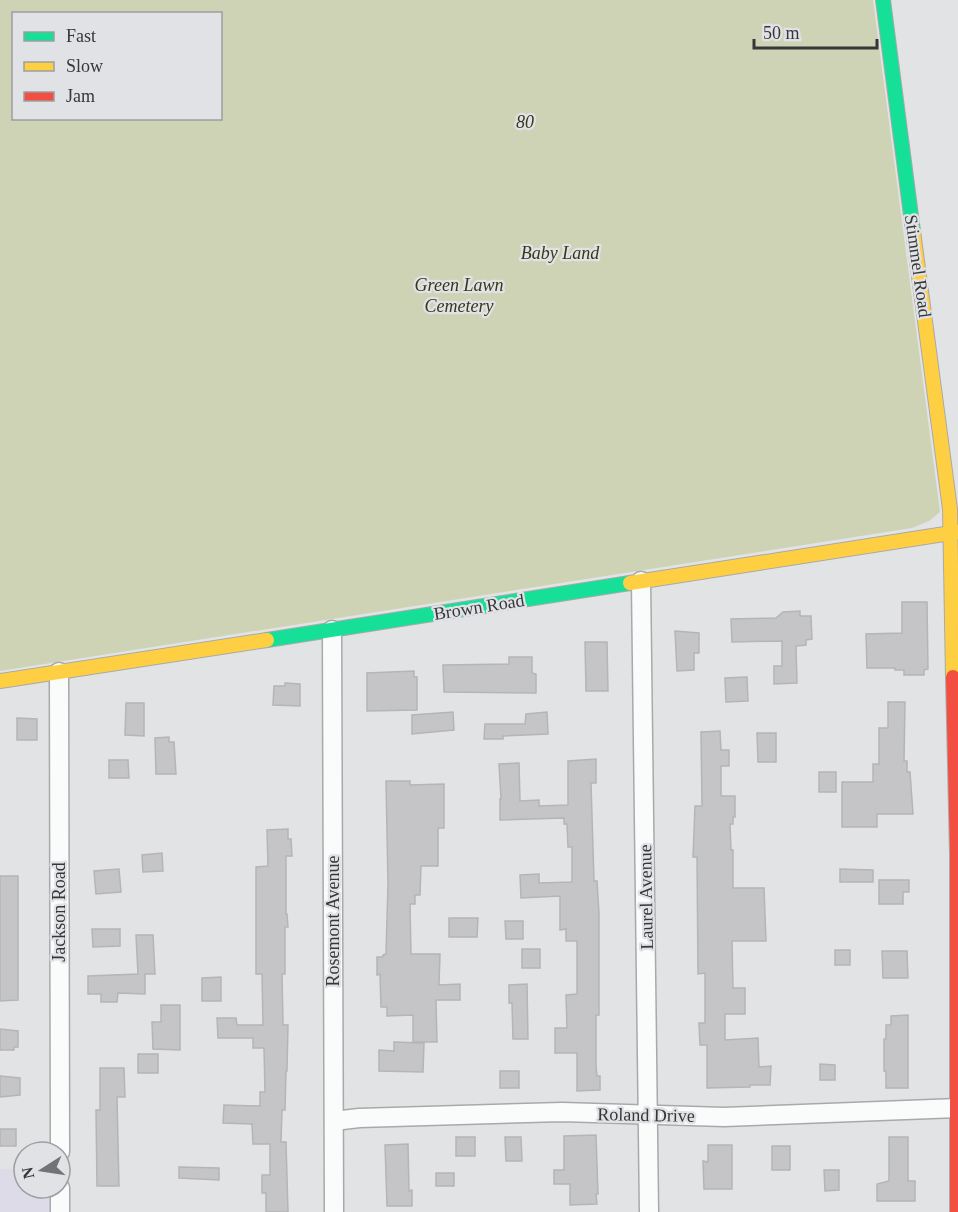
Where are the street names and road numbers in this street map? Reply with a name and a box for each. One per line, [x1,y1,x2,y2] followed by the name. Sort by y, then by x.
[901,213,935,319] street label: Stimmel Road
[432,590,526,624] street label: Brown Road
[635,844,657,950] street label: Laurel Avenue
[323,855,343,987] street label: Rosemont Avenue
[49,862,69,962] street label: Jackson Road
[597,1104,695,1126] street label: Roland Drive

